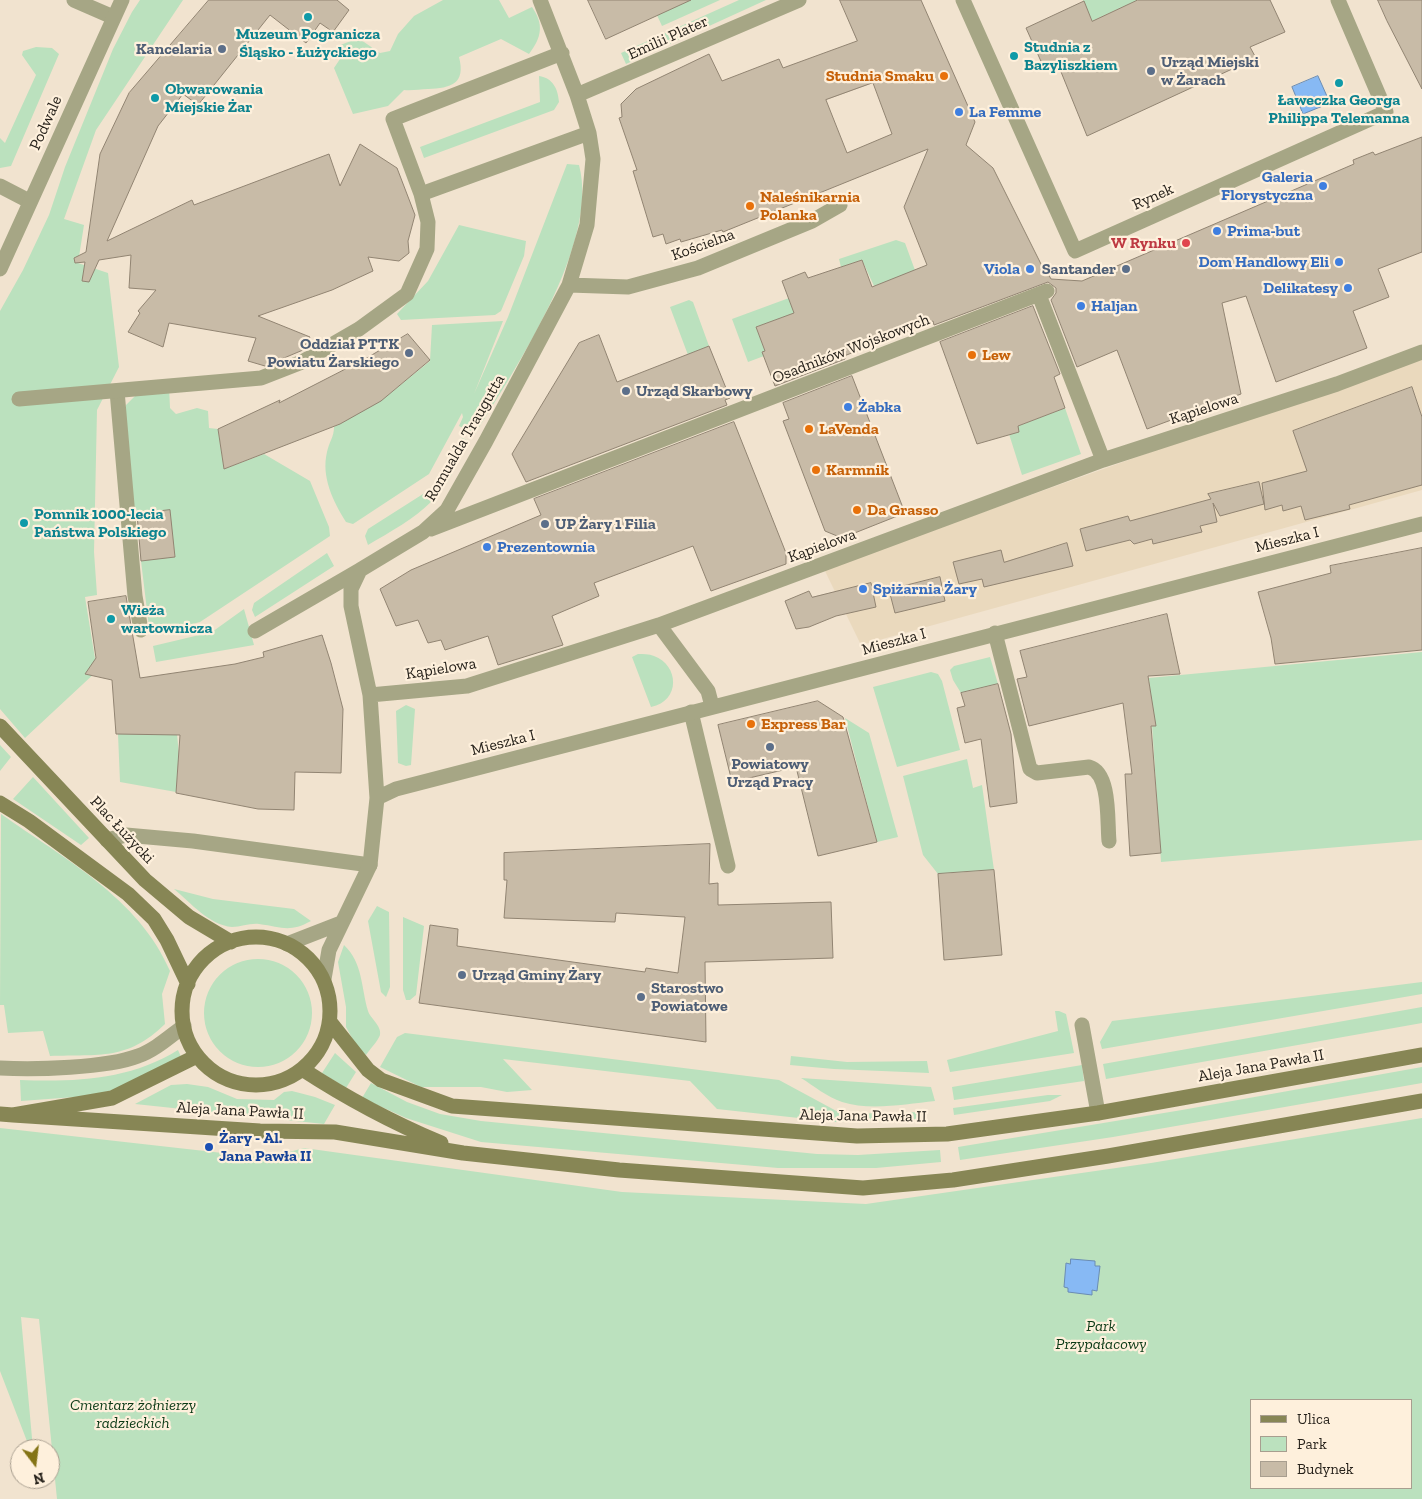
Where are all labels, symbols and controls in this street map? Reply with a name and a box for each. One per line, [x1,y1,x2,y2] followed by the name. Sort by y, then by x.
[302,11,314,23] marker: Muzeum Pogranicza Śląsko - Łużyckiego
[625,12,711,64] street label: Emilii Plater
[236,24,380,62] place label: Muzeum Pogranicza Śląsko - Łużyckiego
[1024,37,1117,75] place label: Studnia z Bazyliszkiem
[136,39,212,59] place label: Kancelaria
[216,43,228,55] marker: Kancelaria
[1008,50,1020,62] marker: Studnia z Bazyliszkiem
[1161,52,1259,90] place label: Urząd Miejski w Żarach
[1145,65,1157,77] marker: Urząd Miejski w Żarach
[826,66,934,86] place label: Studnia Smaku
[938,70,950,82] marker: Studnia Smaku
[1333,77,1345,89] marker: Ławeczka Georga Philippa Telemanna
[165,79,263,117] place label: Obwarowania Miejskie Żar
[1268,90,1410,128] place label: Ławeczka Georga Philippa Telemanna
[149,92,161,104] marker: Obwarowania Miejskie Żar
[26,93,66,153] street label: Podwale
[969,102,1041,122] place label: La Femme
[953,106,965,118] marker: La Femme
[1221,167,1313,205] place label: Galeria Florystyczna
[1130,180,1176,214] street label: Rynek
[1317,180,1329,192] marker: Galeria Florystyczna
[760,187,860,225] place label: Naleśnikarnia Polanka
[744,200,756,212] marker: Naleśnikarnia Polanka
[1227,221,1300,241] place label: Prima-but
[669,225,737,265] street label: Kościelna
[1211,225,1223,237] marker: Prima-but
[1111,233,1176,253] place label: W Rynku
[1180,237,1192,249] marker: W Rynku
[1199,252,1329,272] place label: Dom Handlowy Eli
[1333,256,1345,268] marker: Dom Handlowy Eli
[984,259,1020,279] place label: Viola
[1042,259,1116,279] place label: Santander
[1024,263,1036,275] marker: Viola
[1120,263,1132,275] marker: Santander
[1263,278,1338,298] place label: Delikatesy
[1342,282,1354,294] marker: Delikatesy
[1091,296,1138,316] place label: Haljan
[1075,300,1087,312] marker: Haljan
[770,310,932,388] street label: Osadników Wojskowych
[267,334,399,372] place label: Oddział PTTK Powiatu Żarskiego
[982,345,1011,365] place label: Lew
[403,347,415,359] marker: Oddział PTTK Powiatu Żarskiego
[966,349,978,361] marker: Lew
[421,371,509,505] street label: Romualda Traugutta
[636,381,752,401] place label: Urząd Skarbowy
[620,385,632,397] marker: Urząd Skarbowy
[1167,389,1241,429] street label: Kąpielowa
[858,397,901,417] place label: Żabka
[842,401,854,413] marker: Żabka
[819,419,879,439] place label: LaVenda
[803,423,815,435] marker: LaVenda
[826,460,889,480] place label: Karmnik
[810,464,822,476] marker: Karmnik
[867,500,938,520] place label: Da Grasso
[34,504,166,542] place label: Pomnik 1000-lecia Państwa Polskiego
[851,504,863,516] marker: Da Grasso
[555,514,656,534] place label: UP Żary 1 Filia
[18,517,30,529] marker: Pomnik 1000-lecia Państwa Polskiego
[539,518,551,530] marker: UP Żary 1 Filia
[1253,523,1321,557] street label: Mieszka I
[785,525,859,567] street label: Kąpielowa
[497,537,595,557] place label: Prezentownia
[481,541,493,553] marker: Prezentownia
[873,579,977,599] place label: Spiżarnia Żary
[857,583,869,595] marker: Spiżarnia Żary
[121,600,213,638] place label: Wieża wartownicza
[105,613,117,625] marker: Wieża wartownicza
[860,624,928,660] street label: Mieszka I
[404,654,478,684] street label: Kąpielowa
[761,714,846,734] place label: Express Bar
[745,718,757,730] marker: Express Bar
[469,726,537,760] street label: Mieszka I
[764,741,776,753] marker: Powiatowy Urząd Pracy
[727,754,813,792] place label: Powiatowy Urząd Pracy
[86,792,158,868] street label: Plac Łużycki
[472,965,601,985] place label: Urząd Gminy Żary
[456,969,468,981] marker: Urząd Gminy Żary
[651,978,728,1016] place label: Starostwo Powiatowe
[635,991,647,1003] marker: Starostwo Powiatowe
[1197,1045,1325,1087] street label: Aleja Jana Pawła II
[176,1098,304,1124] street label: Aleja Jana Pawła II
[799,1105,927,1127] street label: Aleja Jana Pawła II
[219,1128,311,1166] place label: Żary - Al. Jana Pawła II
[203,1141,215,1153] marker: Żary - Al. Jana Pawła II
[1055,1316,1147,1354] park label: Park Przypałacowy
[70,1395,196,1433] park label: Cmentarz żołnierzy radzieckich
[1250,1399,1412,1489] legend
[1297,1410,1330,1428] text: Ulica
[1297,1435,1327,1453] text: Park
[10,1439,60,1489] north arrow
[1297,1460,1354,1478] text: Budynek
[31,1468,46,1488] text: N

